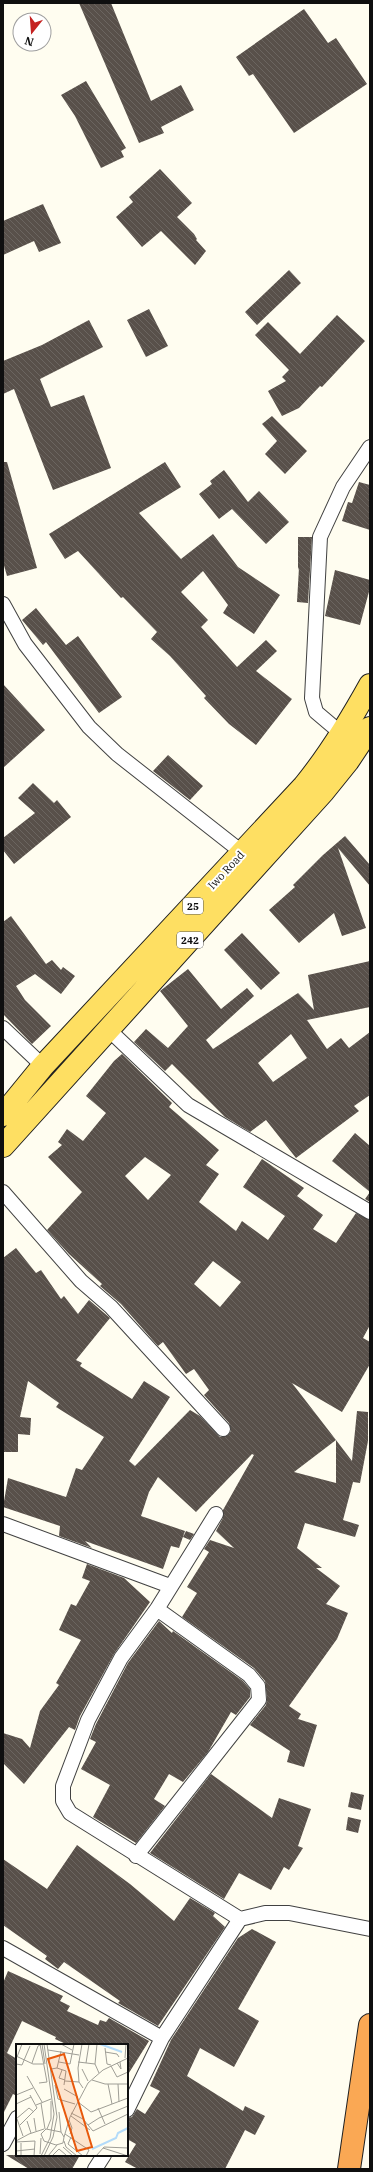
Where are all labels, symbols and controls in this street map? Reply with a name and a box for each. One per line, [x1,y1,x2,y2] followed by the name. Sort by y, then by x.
[12,12,52,52] north arrow
[23,34,35,50] text: N
[205,848,247,892] street label: Iwo Road
[183,898,203,914] road number: 25
[177,932,203,948] road number: 242
[16,2044,128,2156] inset map

